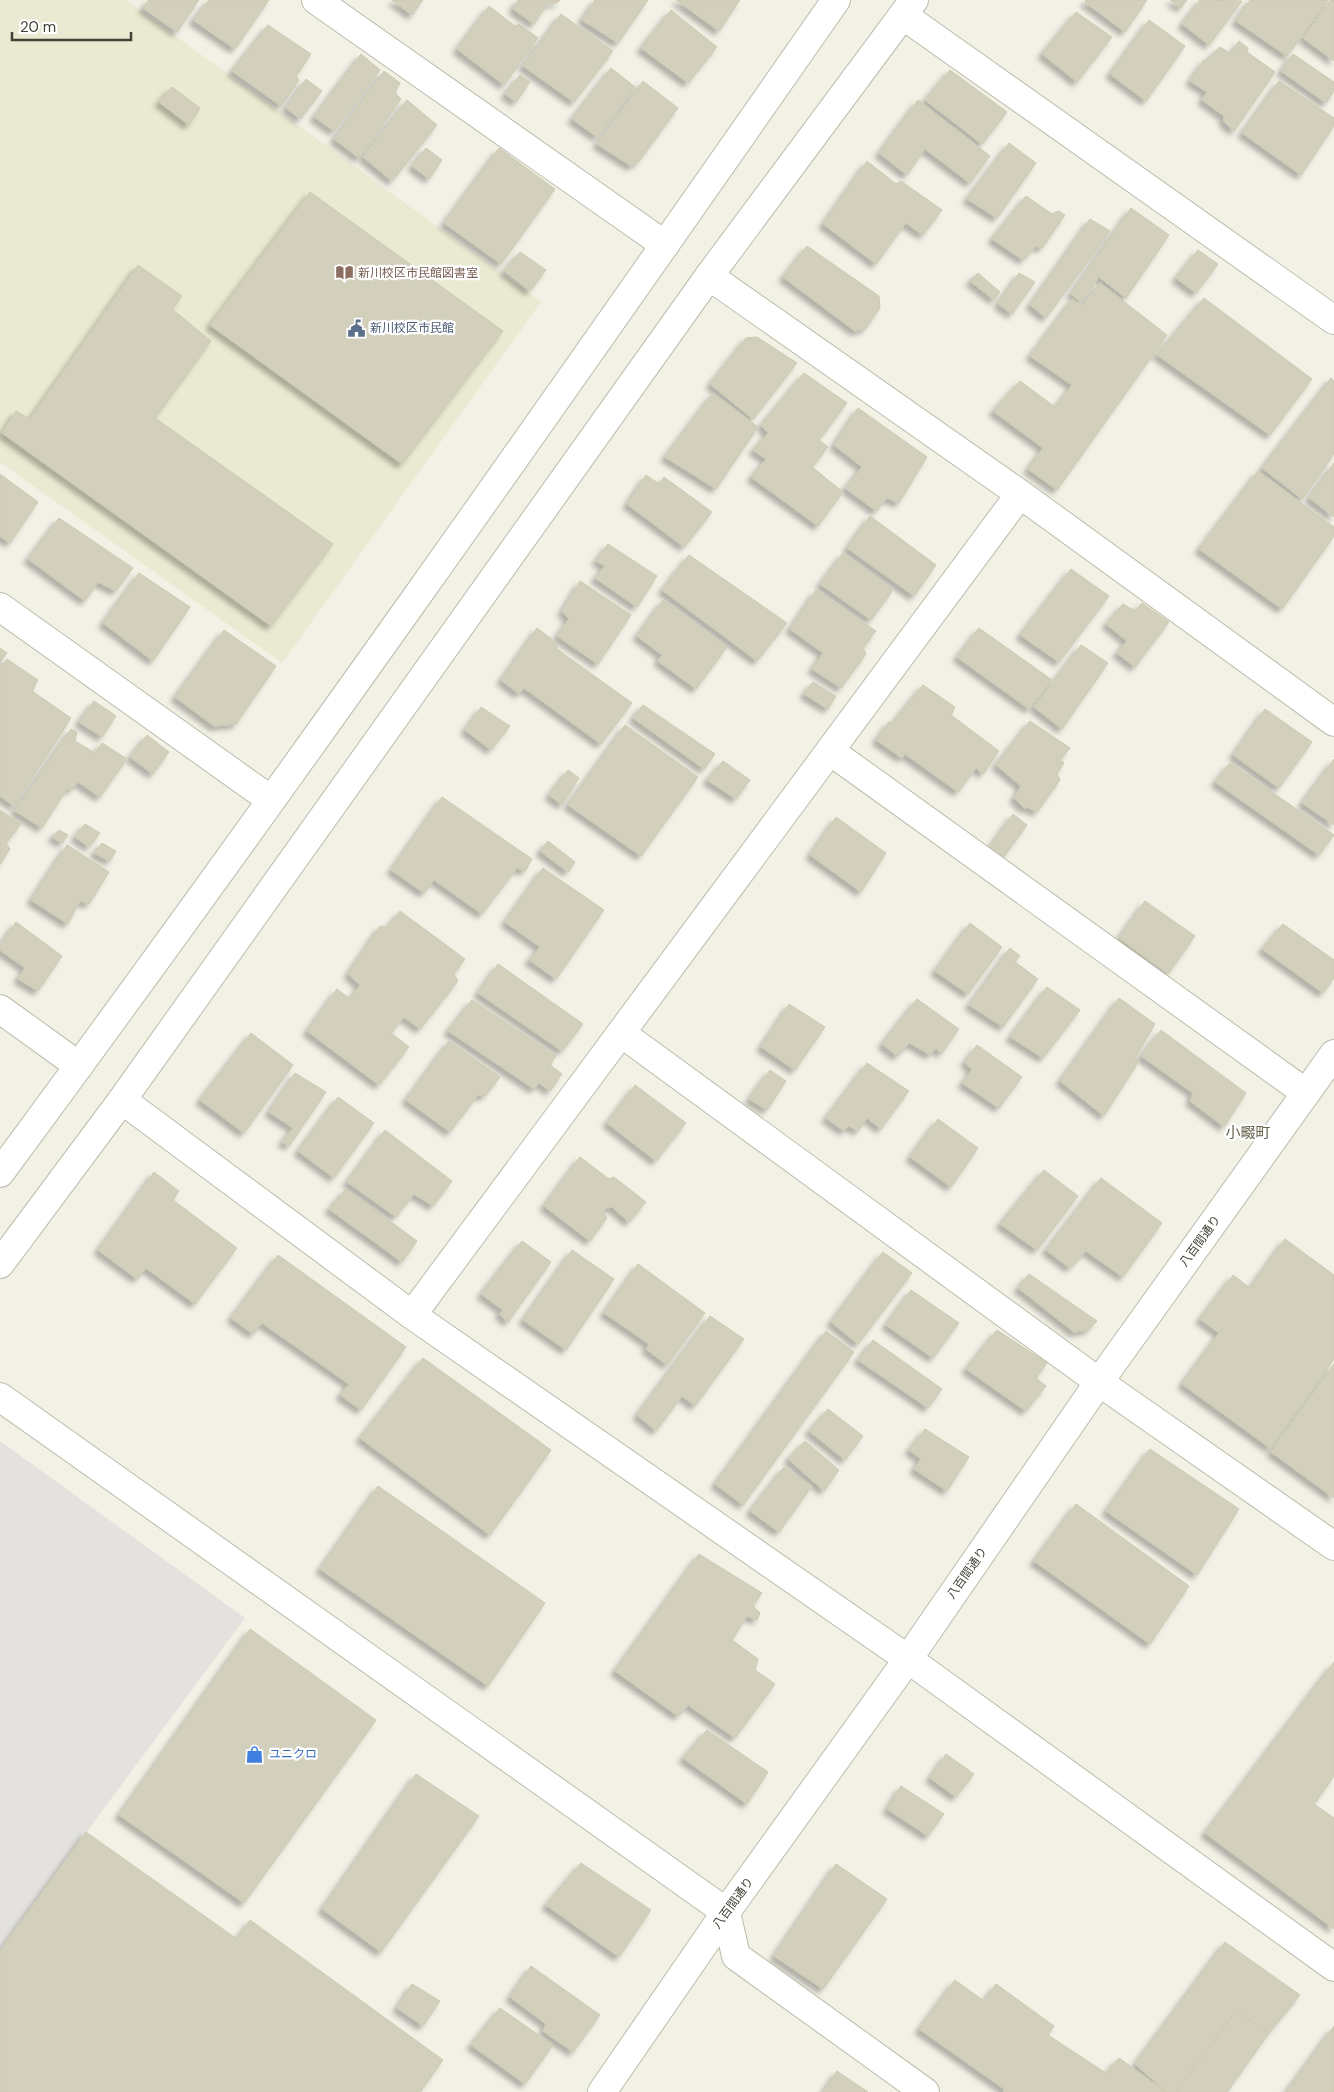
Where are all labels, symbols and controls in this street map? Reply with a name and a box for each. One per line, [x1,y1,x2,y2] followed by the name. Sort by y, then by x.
[12,10,131,42] scale bar
[20,17,56,37] text: 20 m
[334,263,354,283] library icon: 新川校区市民館図書室
[358,265,478,281] place label: 新川校区市民館図書室
[346,318,366,338] public building icon: 新川校区市民館
[370,320,454,336] place label: 新川校区市民館
[1225,1123,1271,1143] district label: 小畷町
[1176,1212,1224,1270] street label: 八百間通り
[943,1544,991,1602] street label: 八百間通り
[245,1744,265,1764] shop icon: ユニクロ
[269,1746,317,1762] place label: ユニクロ
[709,1874,757,1932] street label: 八百間通り

